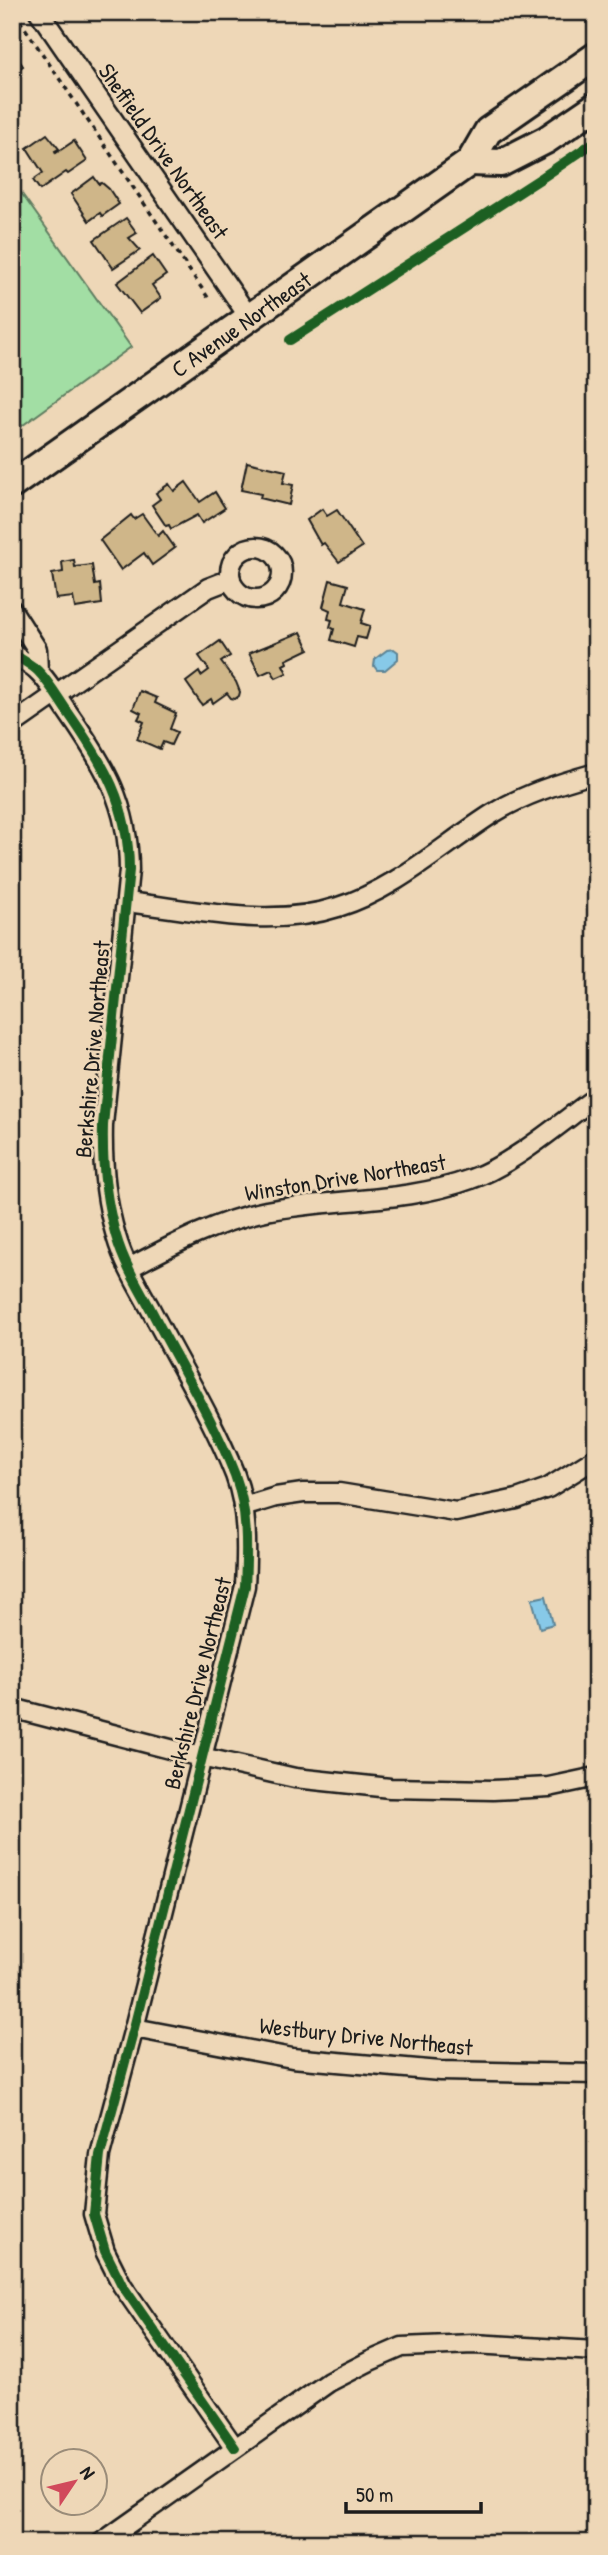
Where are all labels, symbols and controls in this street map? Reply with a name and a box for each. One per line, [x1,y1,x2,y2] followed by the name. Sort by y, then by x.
[92,57,237,246] street label: Sheffield Drive Northeast
[165,263,318,384] street label: C Avenue Northeast
[67,938,117,1159] street label: Berkshire Drive Northeast
[242,1146,449,1208] street label: Winston Drive Northeast
[156,1573,239,1792] street label: Berkshire Drive Northeast
[258,2009,475,2063] street label: Westbury Drive Northeast
[38,2446,108,2516] north arrow
[74,2461,101,2484] text: N
[346,2471,480,2515] scale bar
[356,2480,393,2509] text: 50 m

